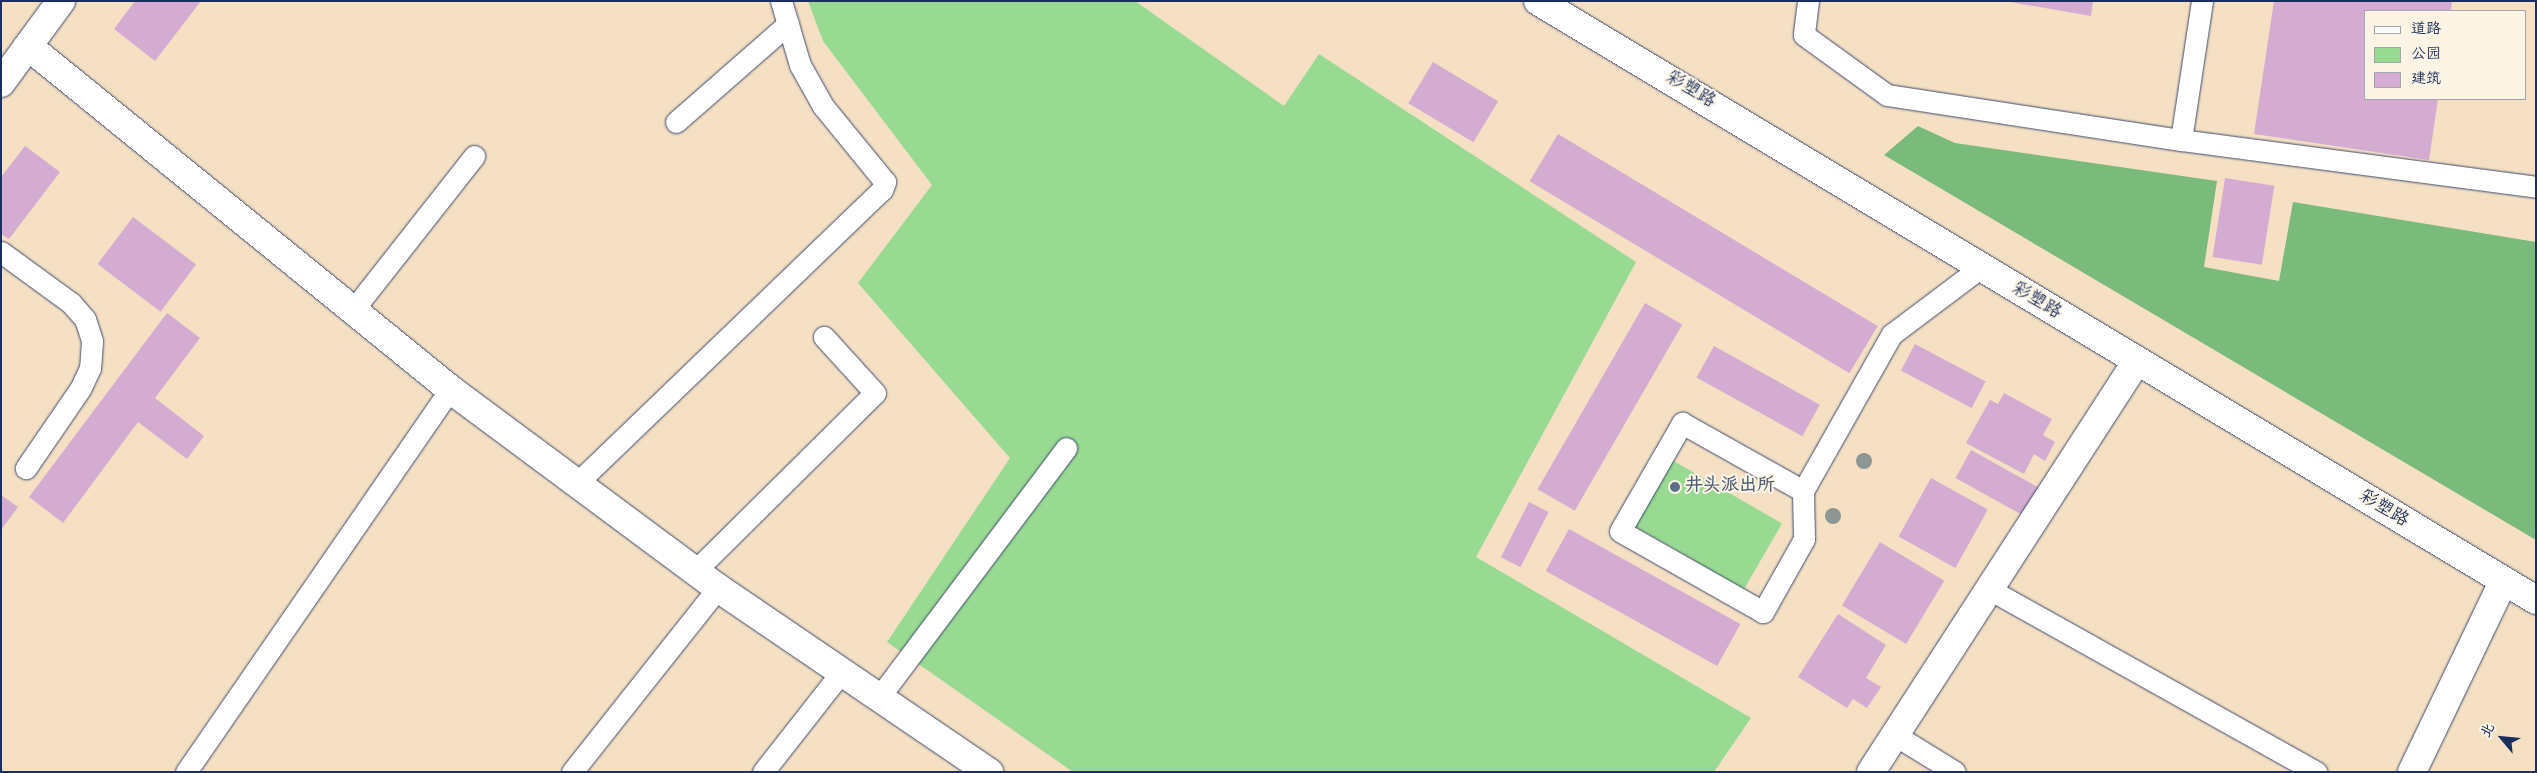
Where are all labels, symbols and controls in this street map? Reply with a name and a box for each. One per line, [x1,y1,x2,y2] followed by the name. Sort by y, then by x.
[2364,10,2527,100] legend
[2411,19,2441,41] text: 道路
[2411,44,2441,66] text: 公园
[1661,68,1719,114] street label: 彩塑路
[2411,69,2441,91] text: 建筑
[2007,279,2065,325] street label: 彩塑路
[1685,476,1775,498] place label: 井头派出所
[1669,481,1681,493] marker: 井头派出所
[2354,487,2412,533] street label: 彩塑路
[2477,713,2527,763] north arrow
[2477,720,2501,742] text: 北

